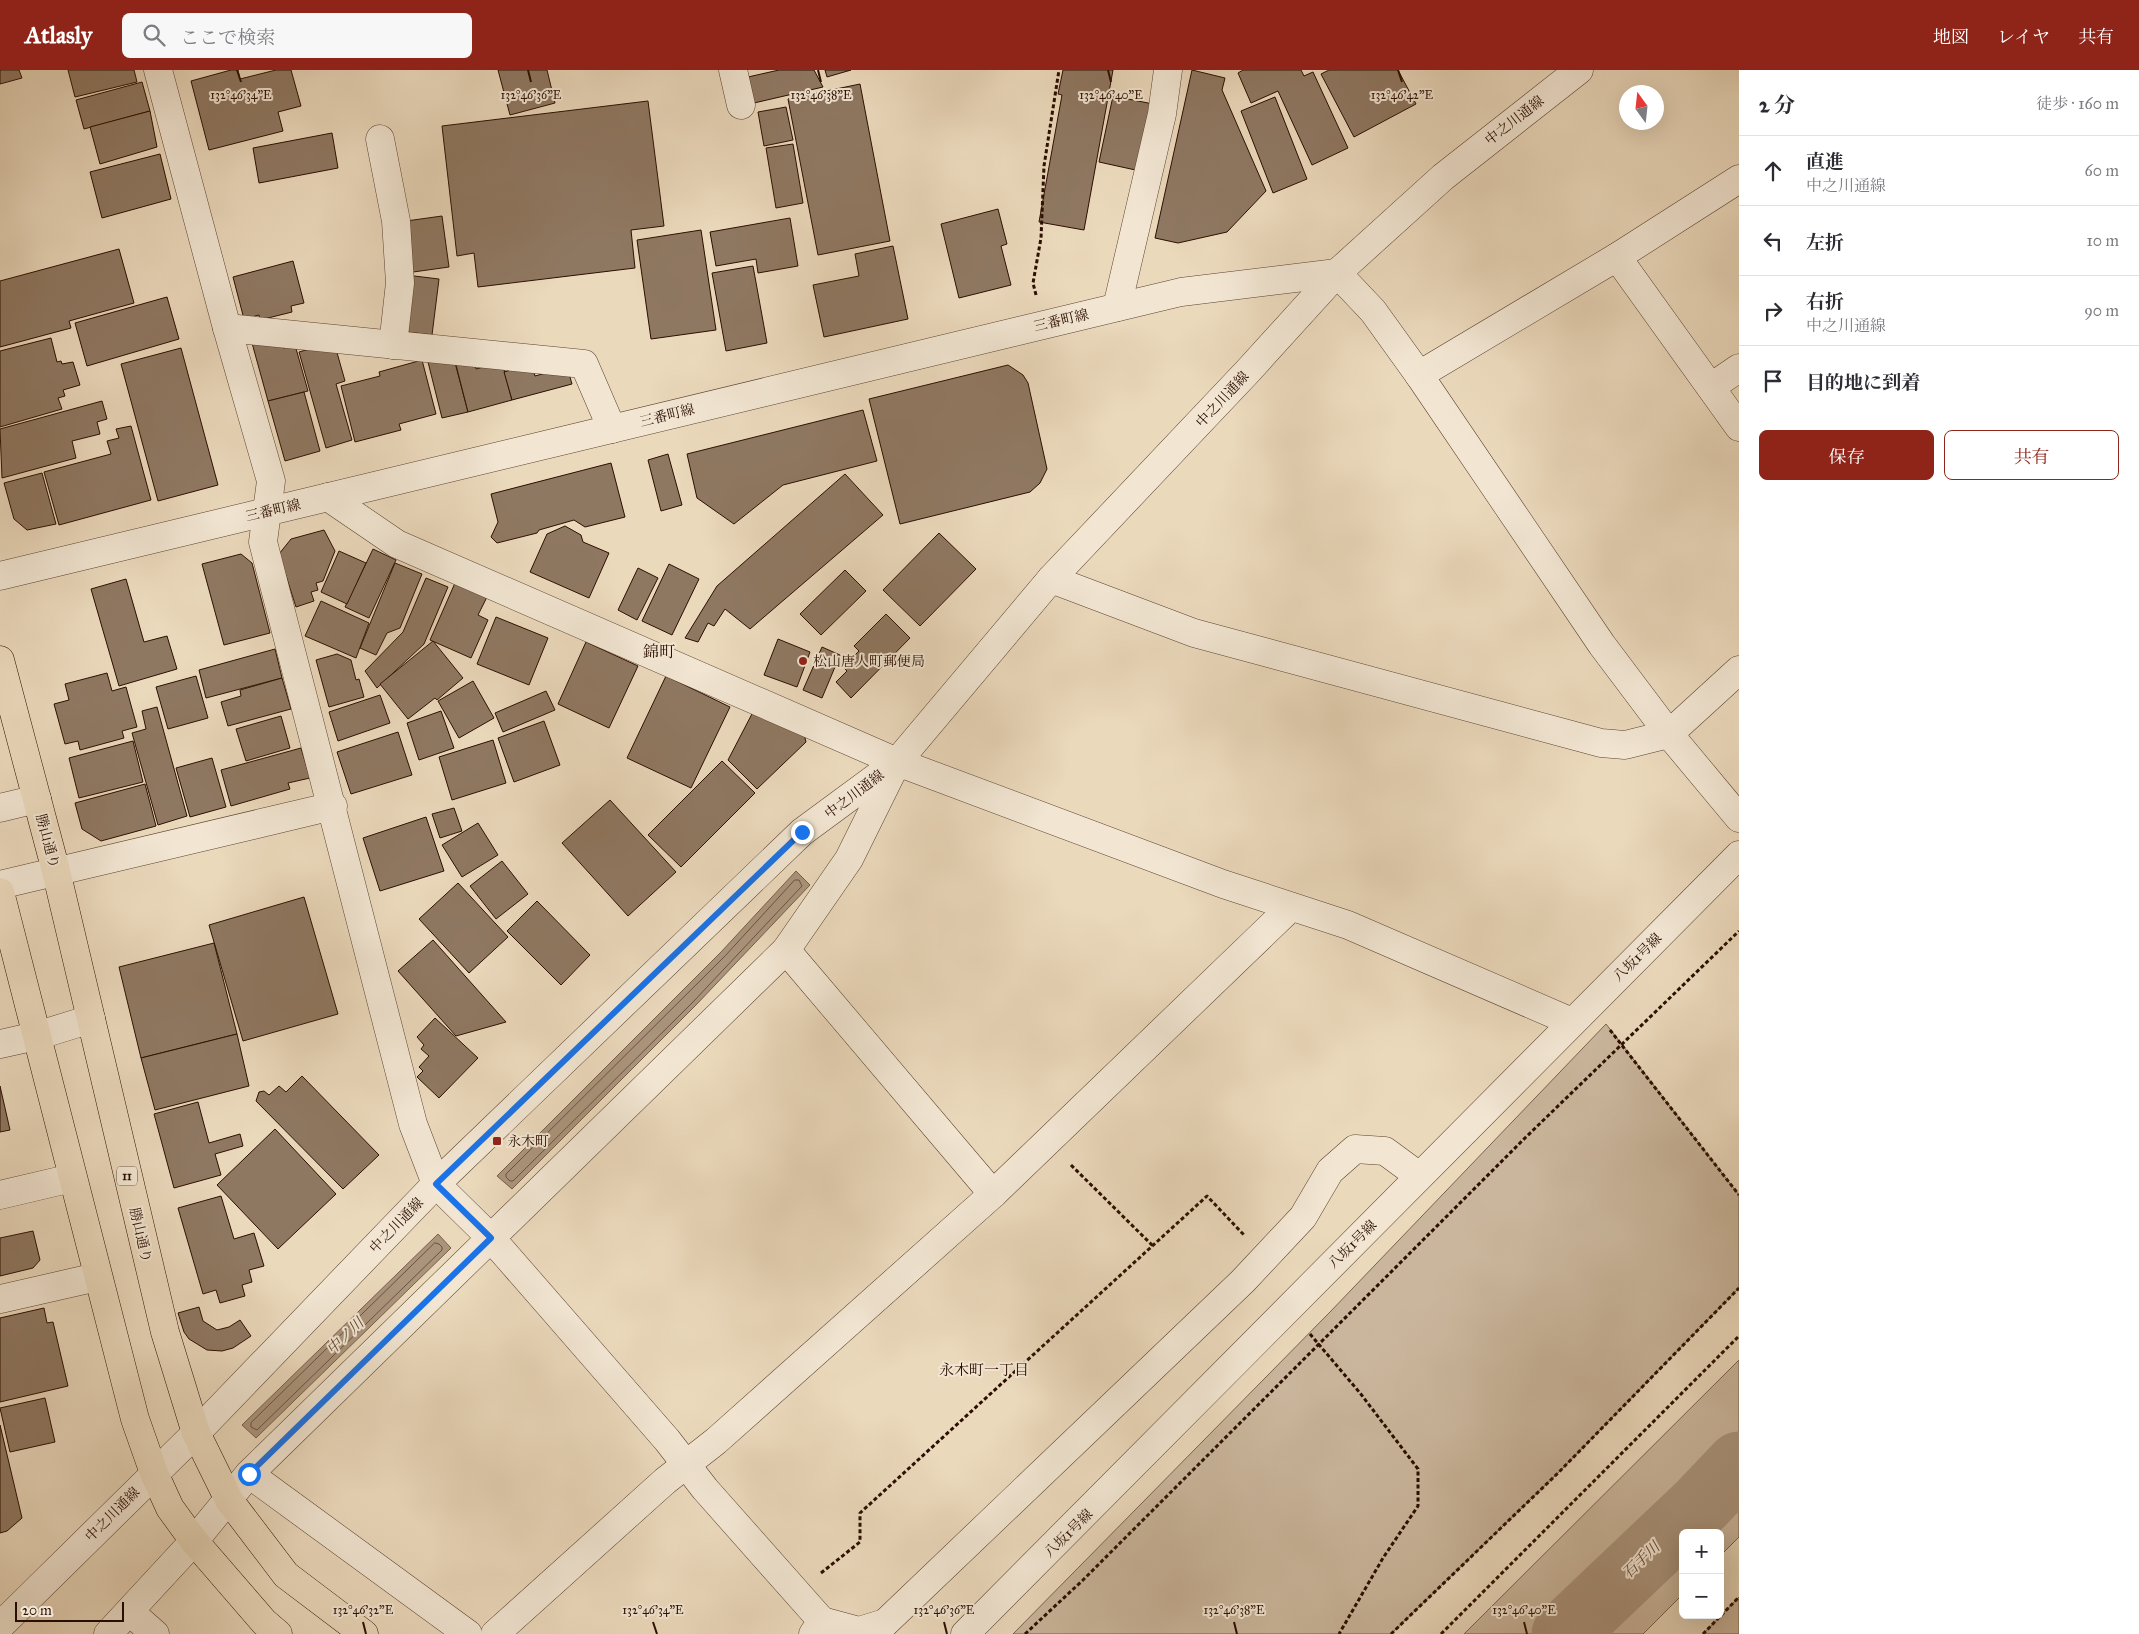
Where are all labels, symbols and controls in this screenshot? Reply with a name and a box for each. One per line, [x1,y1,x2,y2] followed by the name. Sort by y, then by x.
[122,13,472,58] search box
[25,20,92,50] text: Atlasly
[140,21,168,49] icon: search
[180,26,275,49] text: ここで検索
[1933,26,1969,48] text: 地図
[1997,26,2050,48] text: レイヤ
[2078,26,2114,48] text: 共有
[1619,85,1664,130] north arrow
[210,88,272,102] text: 132°46'34"E
[501,88,562,102] text: 132°46'36"E
[791,88,852,102] text: 132°46'38"E
[1079,88,1143,102] text: 132°46'40"E
[1371,88,1434,102] text: 132°46'42"E
[1481,92,1547,149] street label: 中之川通線
[1759,92,1795,118] text: 2 分
[2036,94,2119,113] text: 徒歩 · 160 m
[1806,150,1844,173] text: 直進
[1759,157,1787,185] icon: ahead
[2085,161,2119,180] text: 60 m
[1806,176,1886,195] text: 中之川通線
[1759,227,1787,255] icon: left
[1806,231,1844,254] text: 左折
[2087,231,2119,250] text: 10 m
[1806,290,1844,313] text: 右折
[1759,297,1787,325] icon: right
[2084,301,2119,320] text: 90 m
[1032,306,1090,335] street label: 三番町線
[1806,316,1886,335] text: 中之川通線
[1759,367,1787,395] icon: arrive
[1192,368,1252,431] street label: 中之川通線
[1806,371,1920,394] text: 目的地に到着
[638,400,696,431] street label: 三番町線
[1759,430,1934,480] button: 保存
[1944,430,2119,480] button: 共有
[244,496,302,525] street label: 三番町線
[642,642,675,661] district label: 錦町
[813,653,925,670] place label: 松山唐人町郵便局
[797,655,809,667] marker: 松山唐人町郵便局
[821,767,887,822] street label: 中之川通線
[32,812,63,870] street label: 勝山通り
[791,821,814,844] route end
[1610,930,1665,985] street label: 八坂1号線
[507,1133,549,1150] place label: 永木町
[491,1135,503,1147] marker: 永木町
[117,1166,137,1186] road number: 11
[366,1194,427,1256] street label: 中之川通線
[126,1206,155,1264] street label: 勝山通り
[1325,1217,1380,1272] street label: 八坂1号線
[323,1313,369,1358] water label: 中ノ川
[939,1361,1029,1379] district label: 永木町一丁目
[238,1463,261,1486] route start
[82,1484,143,1545] street label: 中之川通線
[1041,1506,1096,1561] street label: 八坂1号線
[1679,1529,1724,1619] map controls
[1679,1529,1724,1574] button: +
[1619,1537,1665,1582] water label: 石手川
[1679,1574,1724,1619] button: −
[15,1599,124,1622] scale bar
[22,1602,52,1619] text: 20 m
[333,1603,394,1617] text: 132°46'32"E
[622,1603,684,1617] text: 132°46'34"E
[914,1603,975,1617] text: 132°46'36"E
[1204,1603,1265,1617] text: 132°46'38"E
[1492,1603,1556,1617] text: 132°46'40"E

